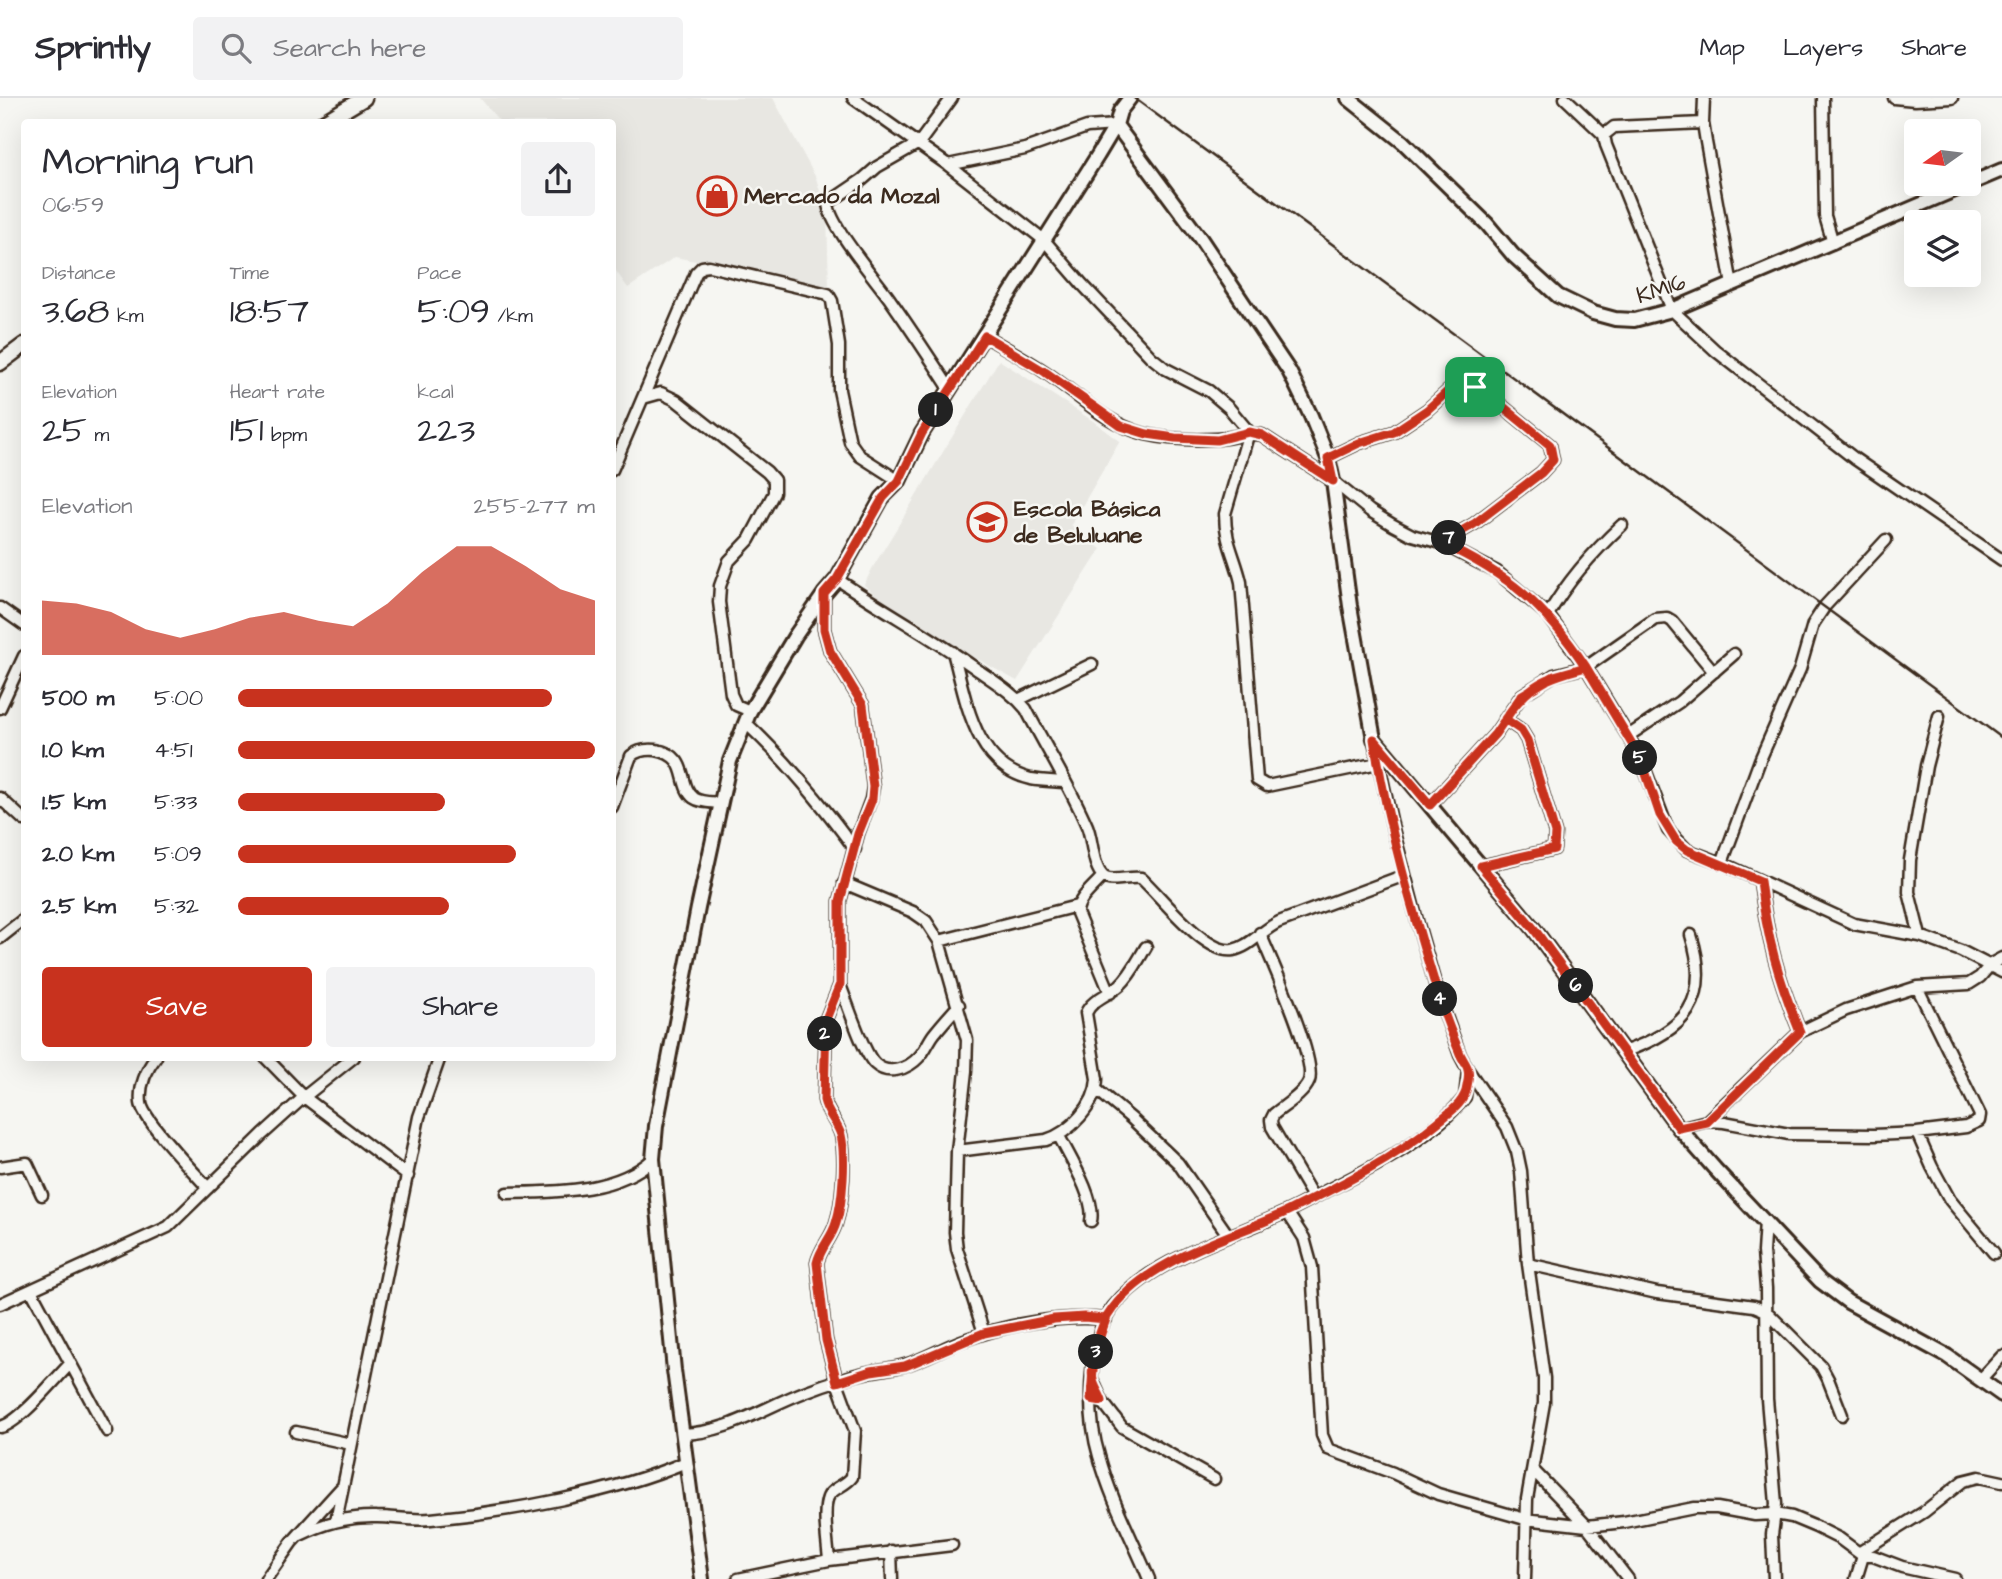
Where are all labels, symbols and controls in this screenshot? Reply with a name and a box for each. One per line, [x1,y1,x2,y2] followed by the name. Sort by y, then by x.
[193,17,683,80] search box
[35,25,151,71] text: Sprintly
[217,29,255,67] icon: search
[273,30,426,66] text: Search here
[1700,31,1745,65] text: Map
[1783,31,1863,65] text: Layers
[1901,31,1967,65] text: Share
[1904,119,1981,196] north arrow
[1904,119,1981,287] map controls
[42,137,254,189] text: Morning run
[521,142,595,216] button: share
[696,175,738,217] shop icon: Mercado da Mozal
[744,180,940,212] place label: Mercado da Mozal
[42,189,104,221] text: 06:59
[1904,210,1981,287] button: layers
[42,260,116,287] text: Distance
[230,260,269,287] text: Time
[417,260,461,287] text: Pace
[1632,266,1690,312] street label: KM16
[42,287,109,336] text: 3.68
[230,287,309,336] text: 18:57
[417,287,490,336] text: 5:09
[109,303,143,330] text: km
[490,303,533,330] text: /km
[1445,357,1505,417] pin
[1456,368,1494,406] icon: arrive
[42,379,117,406] text: Elevation
[230,379,325,406] text: Heart rate
[417,379,454,406] text: kcal
[918,392,954,428] pin: 1
[934,396,937,423] text: 1
[42,406,87,455] text: 25
[230,406,263,455] text: 151
[417,406,475,455] text: 223
[87,422,109,449] text: m
[263,422,307,449] text: bpm
[42,490,133,522] text: Elevation
[474,490,595,522] text: 255–277 m
[1013,493,1161,551] place label: Escola Básica de Beluluane
[966,501,1008,543] school or university icon: Escola Básica de Beluluane
[1432,520,1466,556] pin: 7
[1443,524,1454,551] text: 7
[42,682,114,714] text: 500 m
[154,682,203,714] text: 5:00
[42,734,104,766] text: 1.0 km
[154,734,193,766] text: 4:51
[1622,740,1658,776] pin: 5
[1633,744,1646,771] text: 5
[42,786,106,818] text: 1.5 km
[154,786,198,818] text: 5:33
[42,838,114,870] text: 2.0 km
[154,838,202,870] text: 5:09
[42,890,116,922] text: 2.5 km
[154,890,199,922] text: 5:32
[42,967,312,1047] button: Save
[326,967,595,1047] button: Share
[1558,968,1594,1004] pin: 6
[1570,972,1581,999] text: 6
[1422,982,1458,1016] pin: 4
[1433,985,1446,1012] text: 4
[808,1016,842,1052] pin: 2
[819,1020,830,1047] text: 2
[1078,1334,1114,1370] pin: 3
[1091,1338,1100,1365] text: 3

